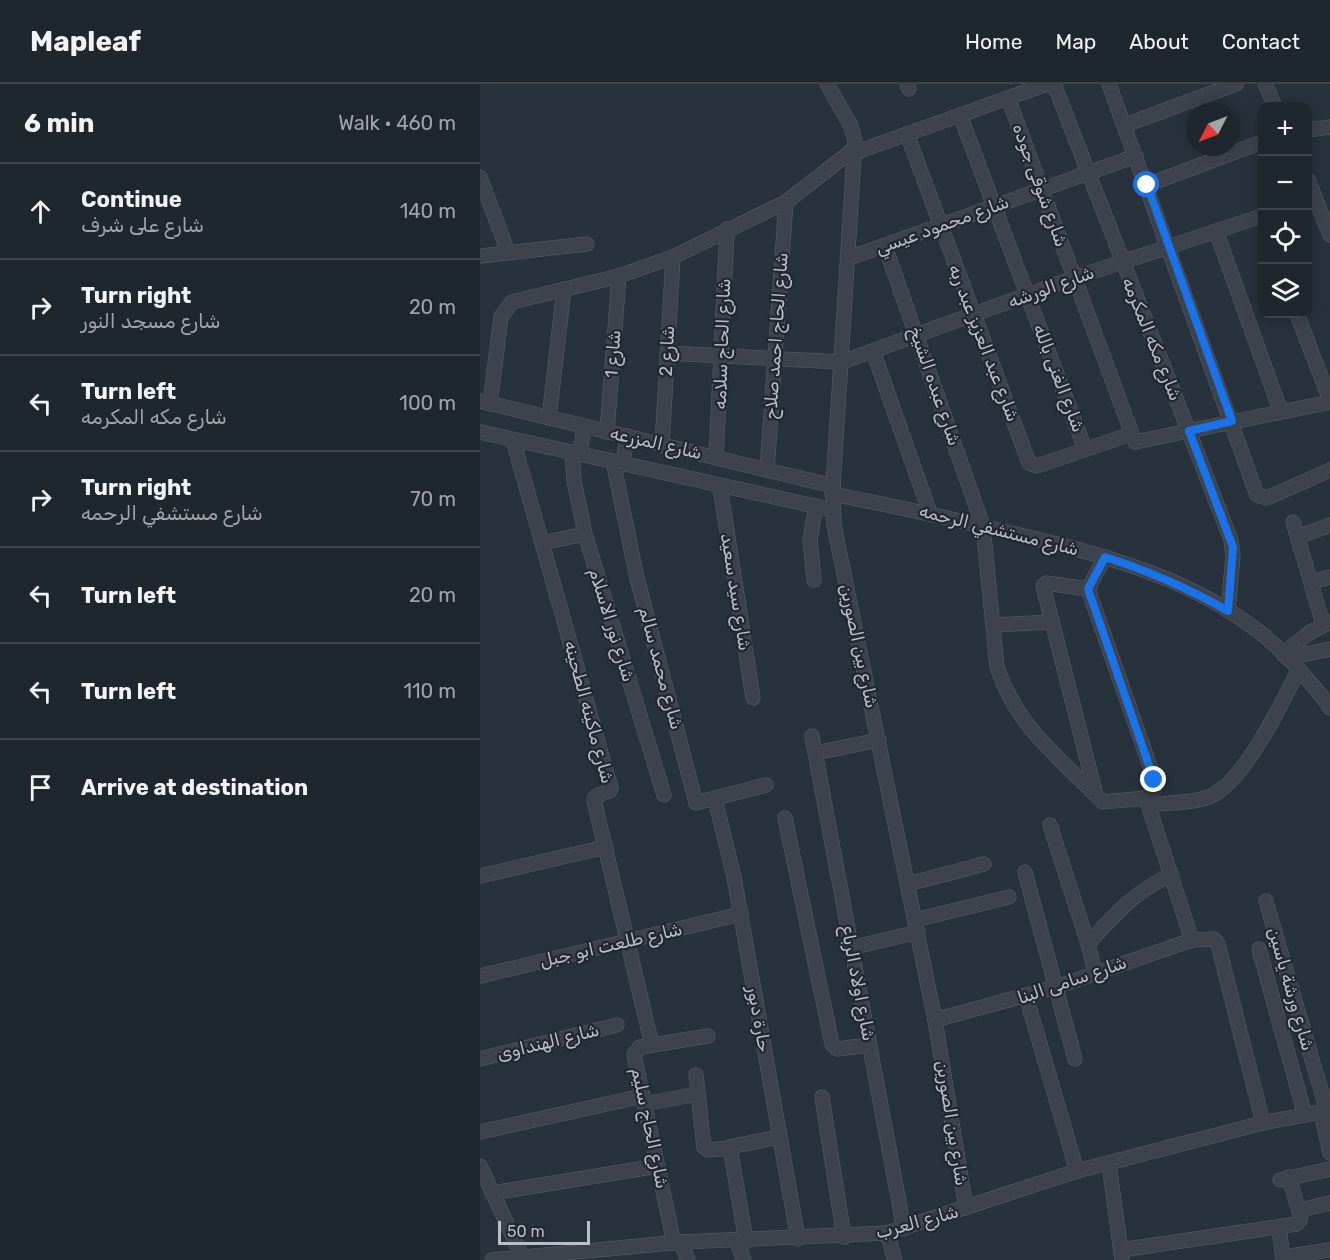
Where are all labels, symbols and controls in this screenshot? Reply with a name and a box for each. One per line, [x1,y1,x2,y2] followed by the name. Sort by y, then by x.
[30,25,141,58] text: Mapleaf
[965,29,1022,54] text: Home
[1055,29,1096,54] text: Map
[1129,29,1189,54] text: About
[1222,29,1300,54] text: Contact
[1186,102,1240,156] north arrow
[1258,102,1312,318] map controls
[1258,102,1312,156] button: +
[24,108,94,139] text: 6 min
[338,111,456,135] text: Walk · 460 m
[1007,120,1073,250] street label: شارع شوقى جوده
[1258,156,1312,210] button: −
[1133,171,1159,197] route start
[81,186,182,213] text: Continue
[872,191,1013,261] street label: شارع محمود عيسي
[24,195,57,228] icon: ahead
[400,199,456,223] text: 140 m
[1258,210,1312,264] button: locate
[81,213,204,237] text: شارع على شرف
[759,252,794,420] street label: شارع الحاج احمد صلاح
[943,261,1024,425] street label: شارع عبد العزيز عبد ربه
[1005,261,1097,314] street label: شارع الورشه
[1258,264,1312,318] button: layers
[1116,274,1187,404] street label: شارع مكه المكرمه
[709,278,736,410] street label: شارع الحاج سلامه
[81,282,191,309] text: Turn right
[24,291,57,324] icon: right
[409,295,456,319] text: 20 m
[81,309,220,333] text: شارع مسجد النور
[1027,321,1090,436] street label: شارع الغنى بالله
[902,324,966,449] street label: شارع عبده الشيخ
[655,325,680,377] street label: شارع 2
[600,329,627,379] street label: شارع 1
[81,378,176,405] text: Turn left
[24,387,57,420] icon: left
[399,391,456,415] text: 100 m
[81,405,227,429] text: شارع مكه المكرمه
[608,422,704,465] street label: شارع المزرعه
[81,474,191,501] text: Turn right
[24,483,57,516] icon: right
[410,487,456,511] text: 70 m
[916,500,1081,562] street label: شارع مستشفي الرحمه
[81,501,263,525] text: شارع مستشفي الرحمه
[715,532,756,652] street label: شارع سيد سعيد
[583,565,640,685] street label: شارع نور الاسلام
[24,579,57,612] icon: left
[81,582,176,609] text: Turn left
[834,582,883,710] street label: شارع بين الصورين
[409,583,456,607] text: 20 m
[633,604,688,732] street label: شارع محمد سالم
[558,638,619,786] street label: شارع ماكينه الطحينه
[24,675,57,708] icon: left
[81,678,176,705] text: Turn left
[404,679,456,703] text: 110 m
[1140,766,1166,792] route end
[24,771,57,804] icon: arrive
[81,774,308,801] text: Arrive at destination
[537,918,685,973] street label: شارع طلعت ابو جبل
[835,923,880,1043] street label: شارع اولاد الرباع
[1262,925,1319,1053] street label: شارع ورشة ياسين
[1014,951,1130,1010] street label: شارع سامى البنا
[742,983,776,1054] street label: حارة دبور
[495,1019,602,1066] street label: شارع الهنداوى
[930,1059,973,1187] street label: شارع بين الصورين
[625,1065,674,1191] street label: شارع الحاج سليم
[873,1200,961,1245] street label: شارع العرب
[498,1218,590,1246] scale bar
[507,1222,545,1241] text: 50 m

